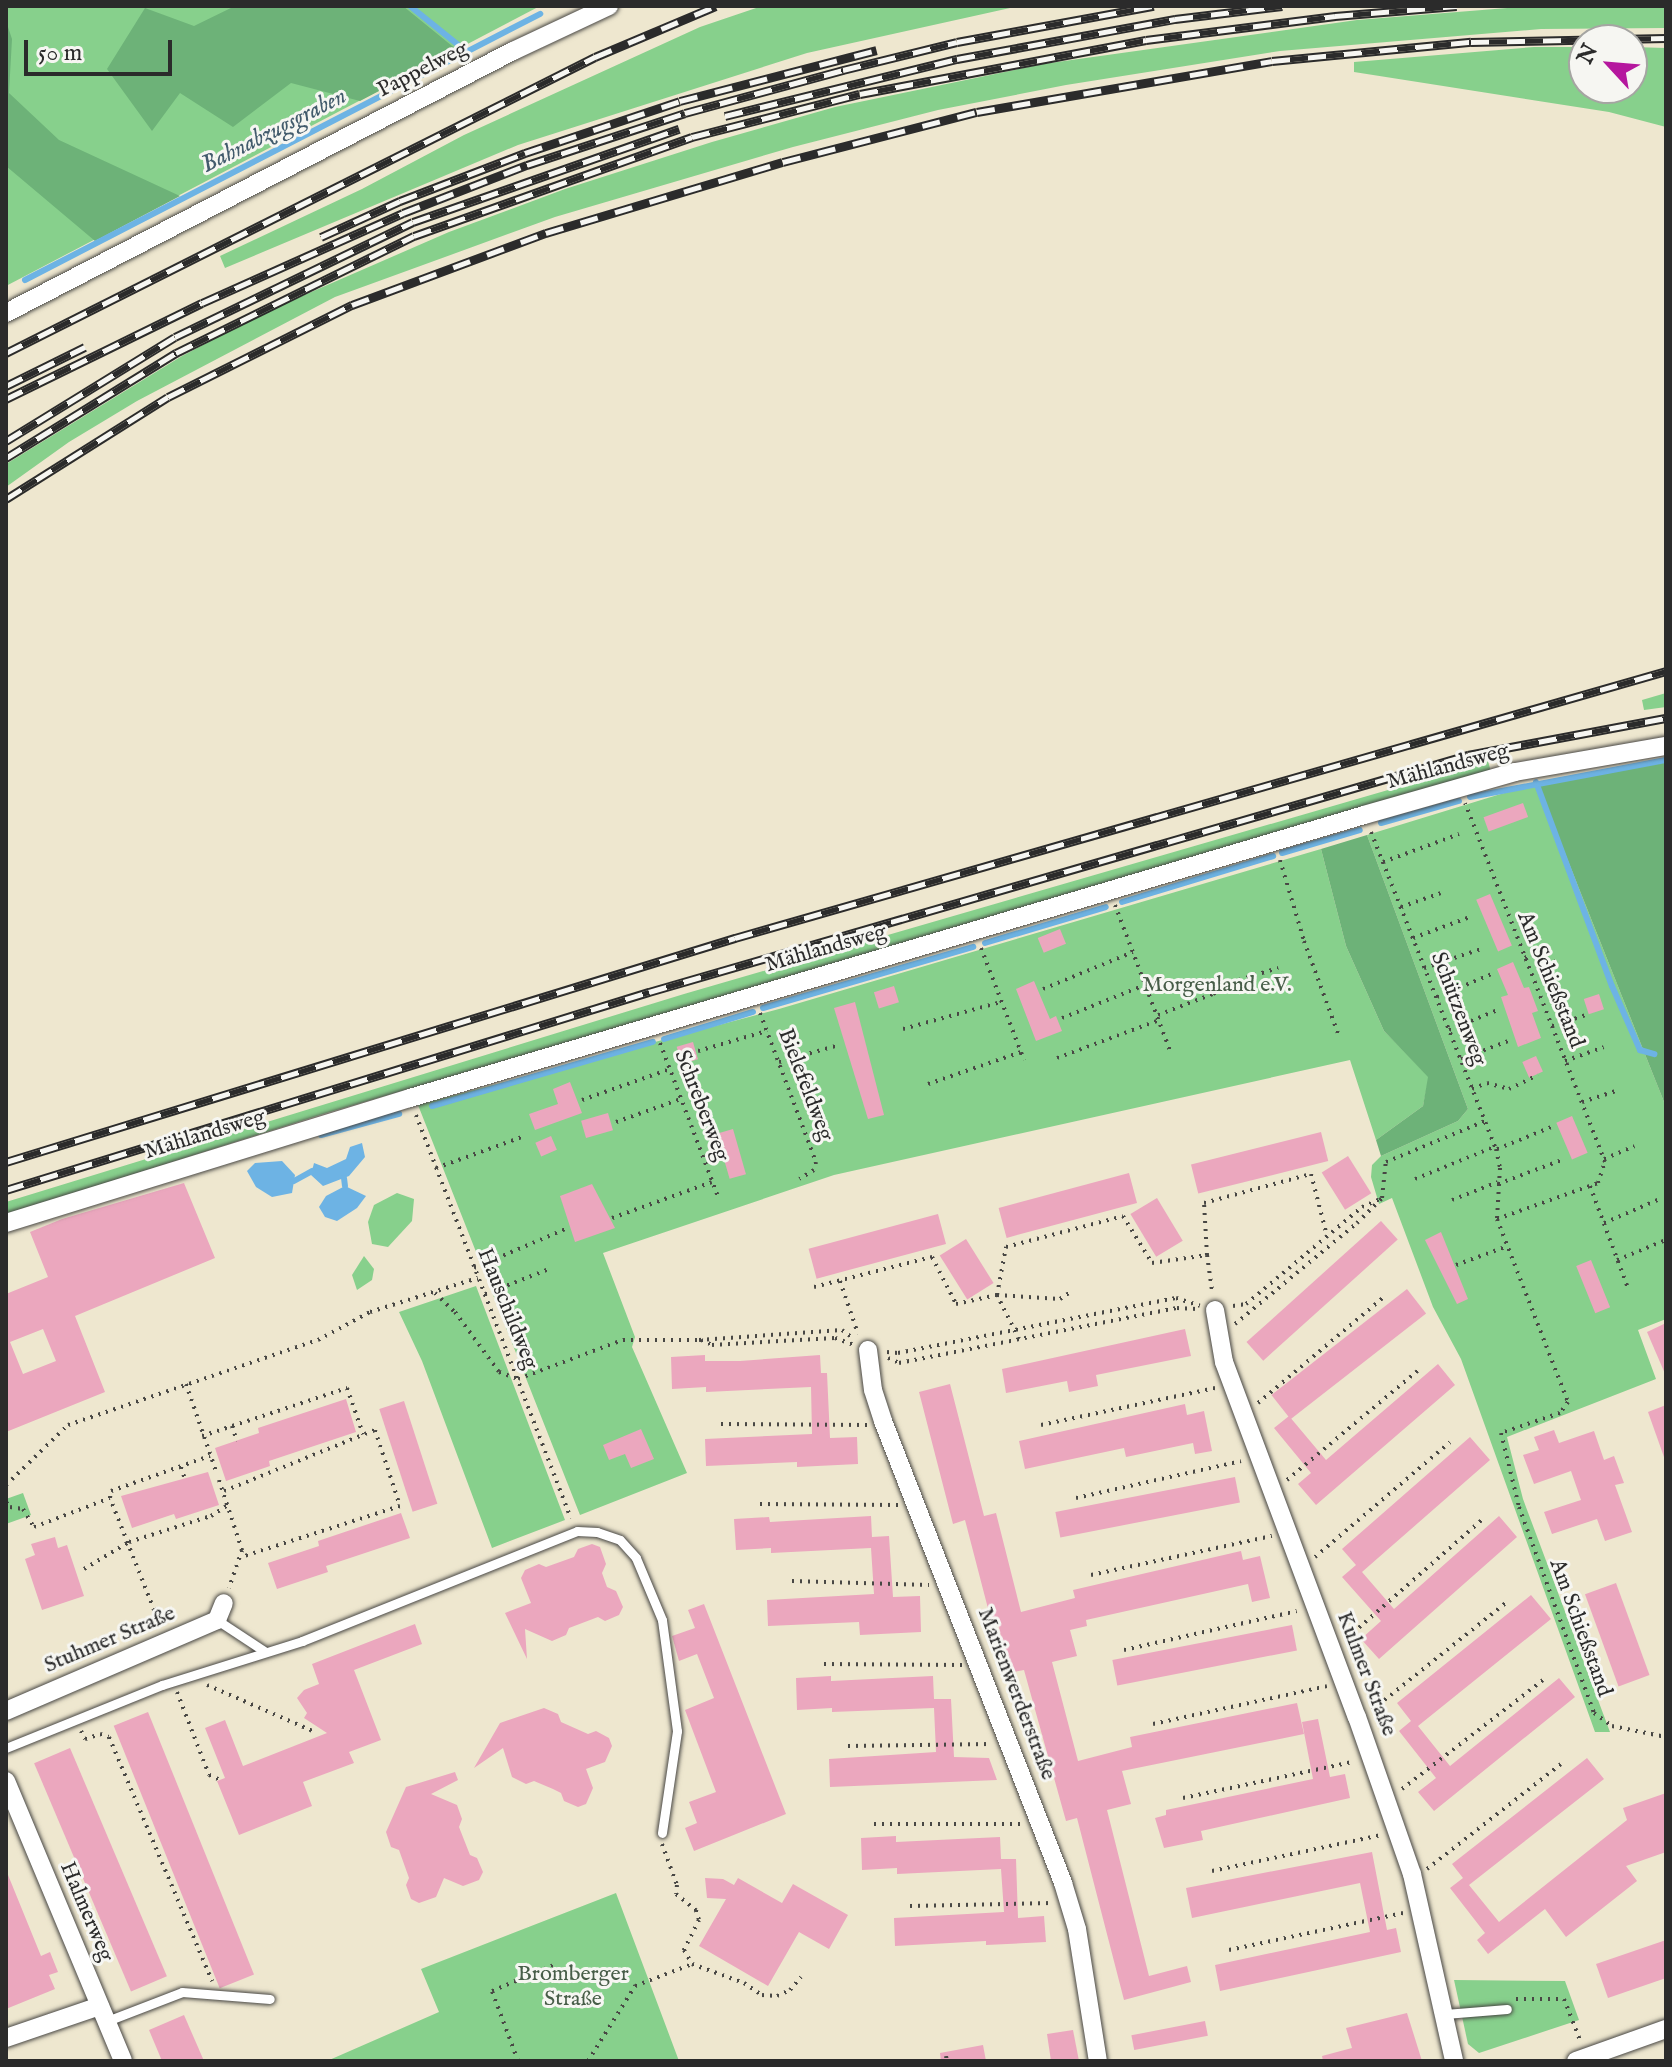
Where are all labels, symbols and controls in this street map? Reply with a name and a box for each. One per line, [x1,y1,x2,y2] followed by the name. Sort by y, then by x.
[28,24,176,74] scale bar
[1568,24,1648,104] north arrow
[373,36,473,104] street label: Pappelweg
[38,38,82,69] text: 50 m
[1571,40,1605,69] text: N
[197,82,351,180] water label: Bahnabzugsgraben
[1384,738,1512,796] street label: Mählandsweg
[1511,908,1589,1052] street label: Am Schießstand
[762,919,890,979] street label: Mählandsweg
[1424,949,1492,1069] street label: Schützenweg
[1142,973,1292,999] park label: Morgenland e.V.
[771,1025,839,1145] street label: Bielefeldweg
[668,1047,734,1165] street label: Schreberweg
[141,1104,269,1166] street label: Mählandsweg
[471,1245,543,1373] street label: Hauschildweg
[1543,1556,1617,1700] street label: Am Schießstand
[41,1601,179,1679] street label: Stuhmer Straße
[971,1604,1061,1784] street label: Marienwerderstraße
[1330,1608,1402,1740] street label: Kulmer Straße
[53,1858,119,1966] street label: Halmerweg
[517,1961,629,2012] park label: Bromberger Straße

